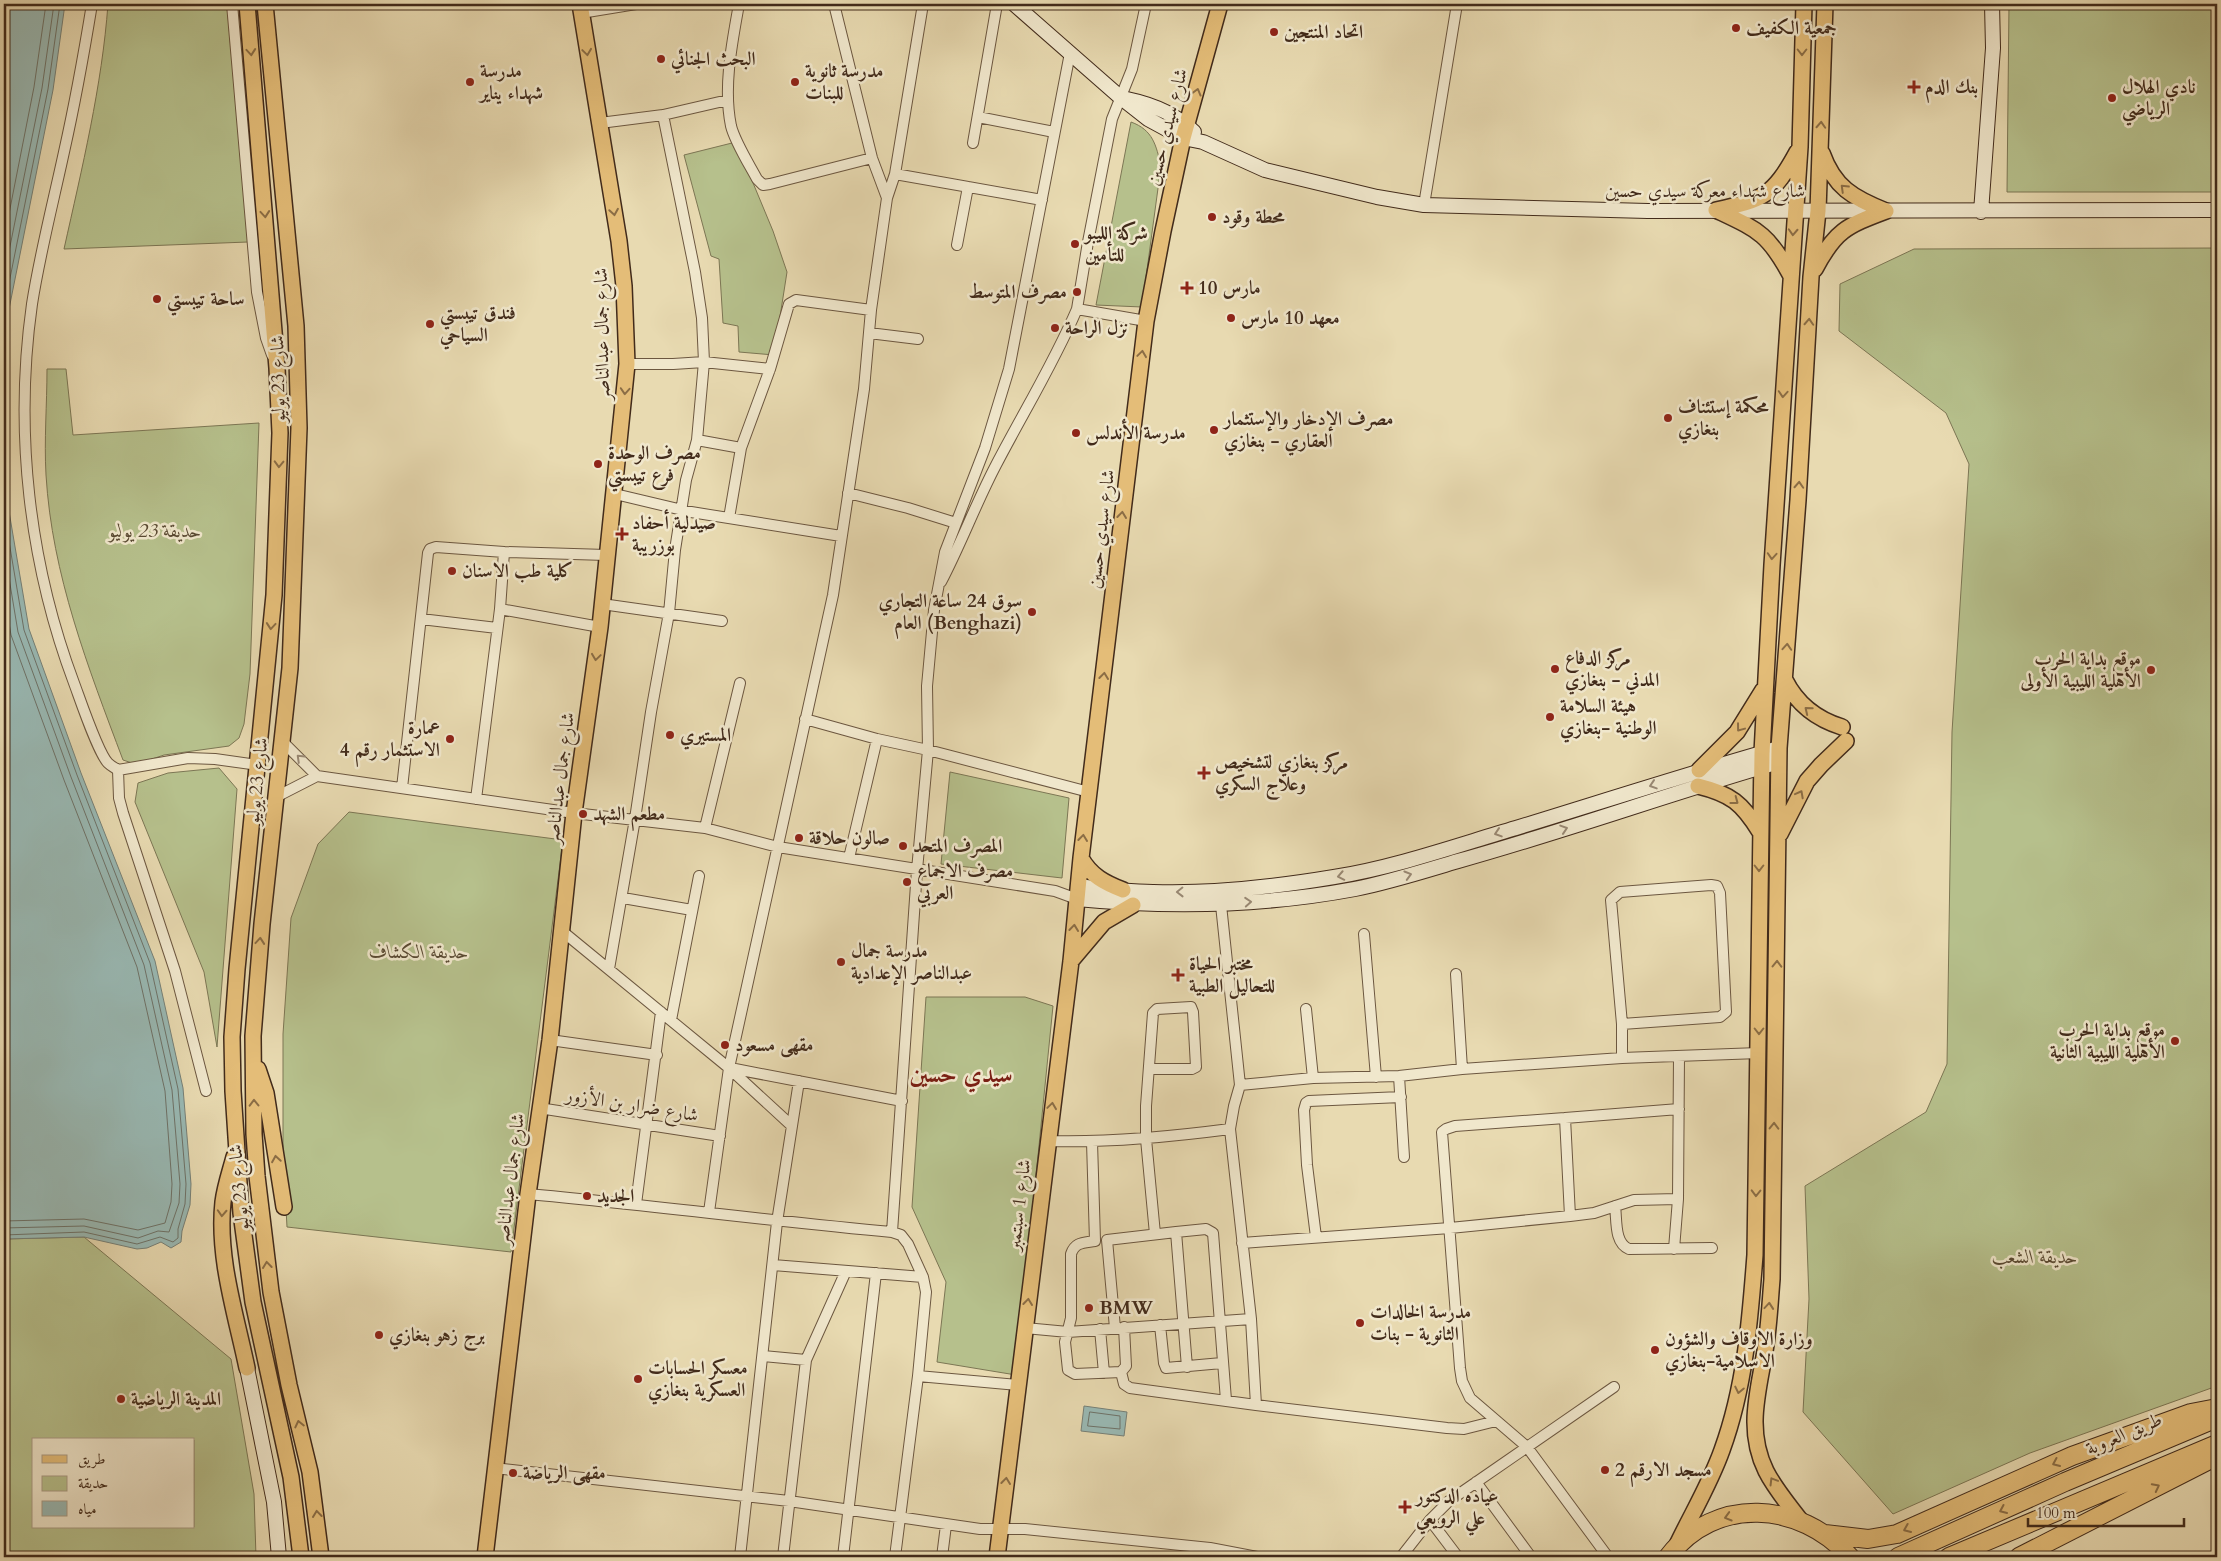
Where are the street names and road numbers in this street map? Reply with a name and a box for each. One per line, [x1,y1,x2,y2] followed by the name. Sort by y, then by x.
[1140,66,1196,189] street label: شارع سيدي حسين
[1605,178,1805,206] street label: شارع شهداء معركة سيدي حسين
[588,267,618,403] street label: شارع جمال عبدالناصر
[264,335,294,425] street label: شارع 23 يوليو
[1081,468,1123,590] street label: شارع سيدي حسين
[539,711,583,848] street label: شارع جمال عبدالناصر
[239,736,276,828] street label: شارع 23 يوليو
[562,1080,700,1130] street label: شارع ضرار بن الأزور
[489,1112,533,1249] street label: شارع جمال عبدالناصر
[222,1143,258,1235] street label: شارع 23 يوليو
[1000,1158,1040,1255] street label: شارع 1 سبتمبر
[2082,1406,2166,1462] street label: طريق العروبة

